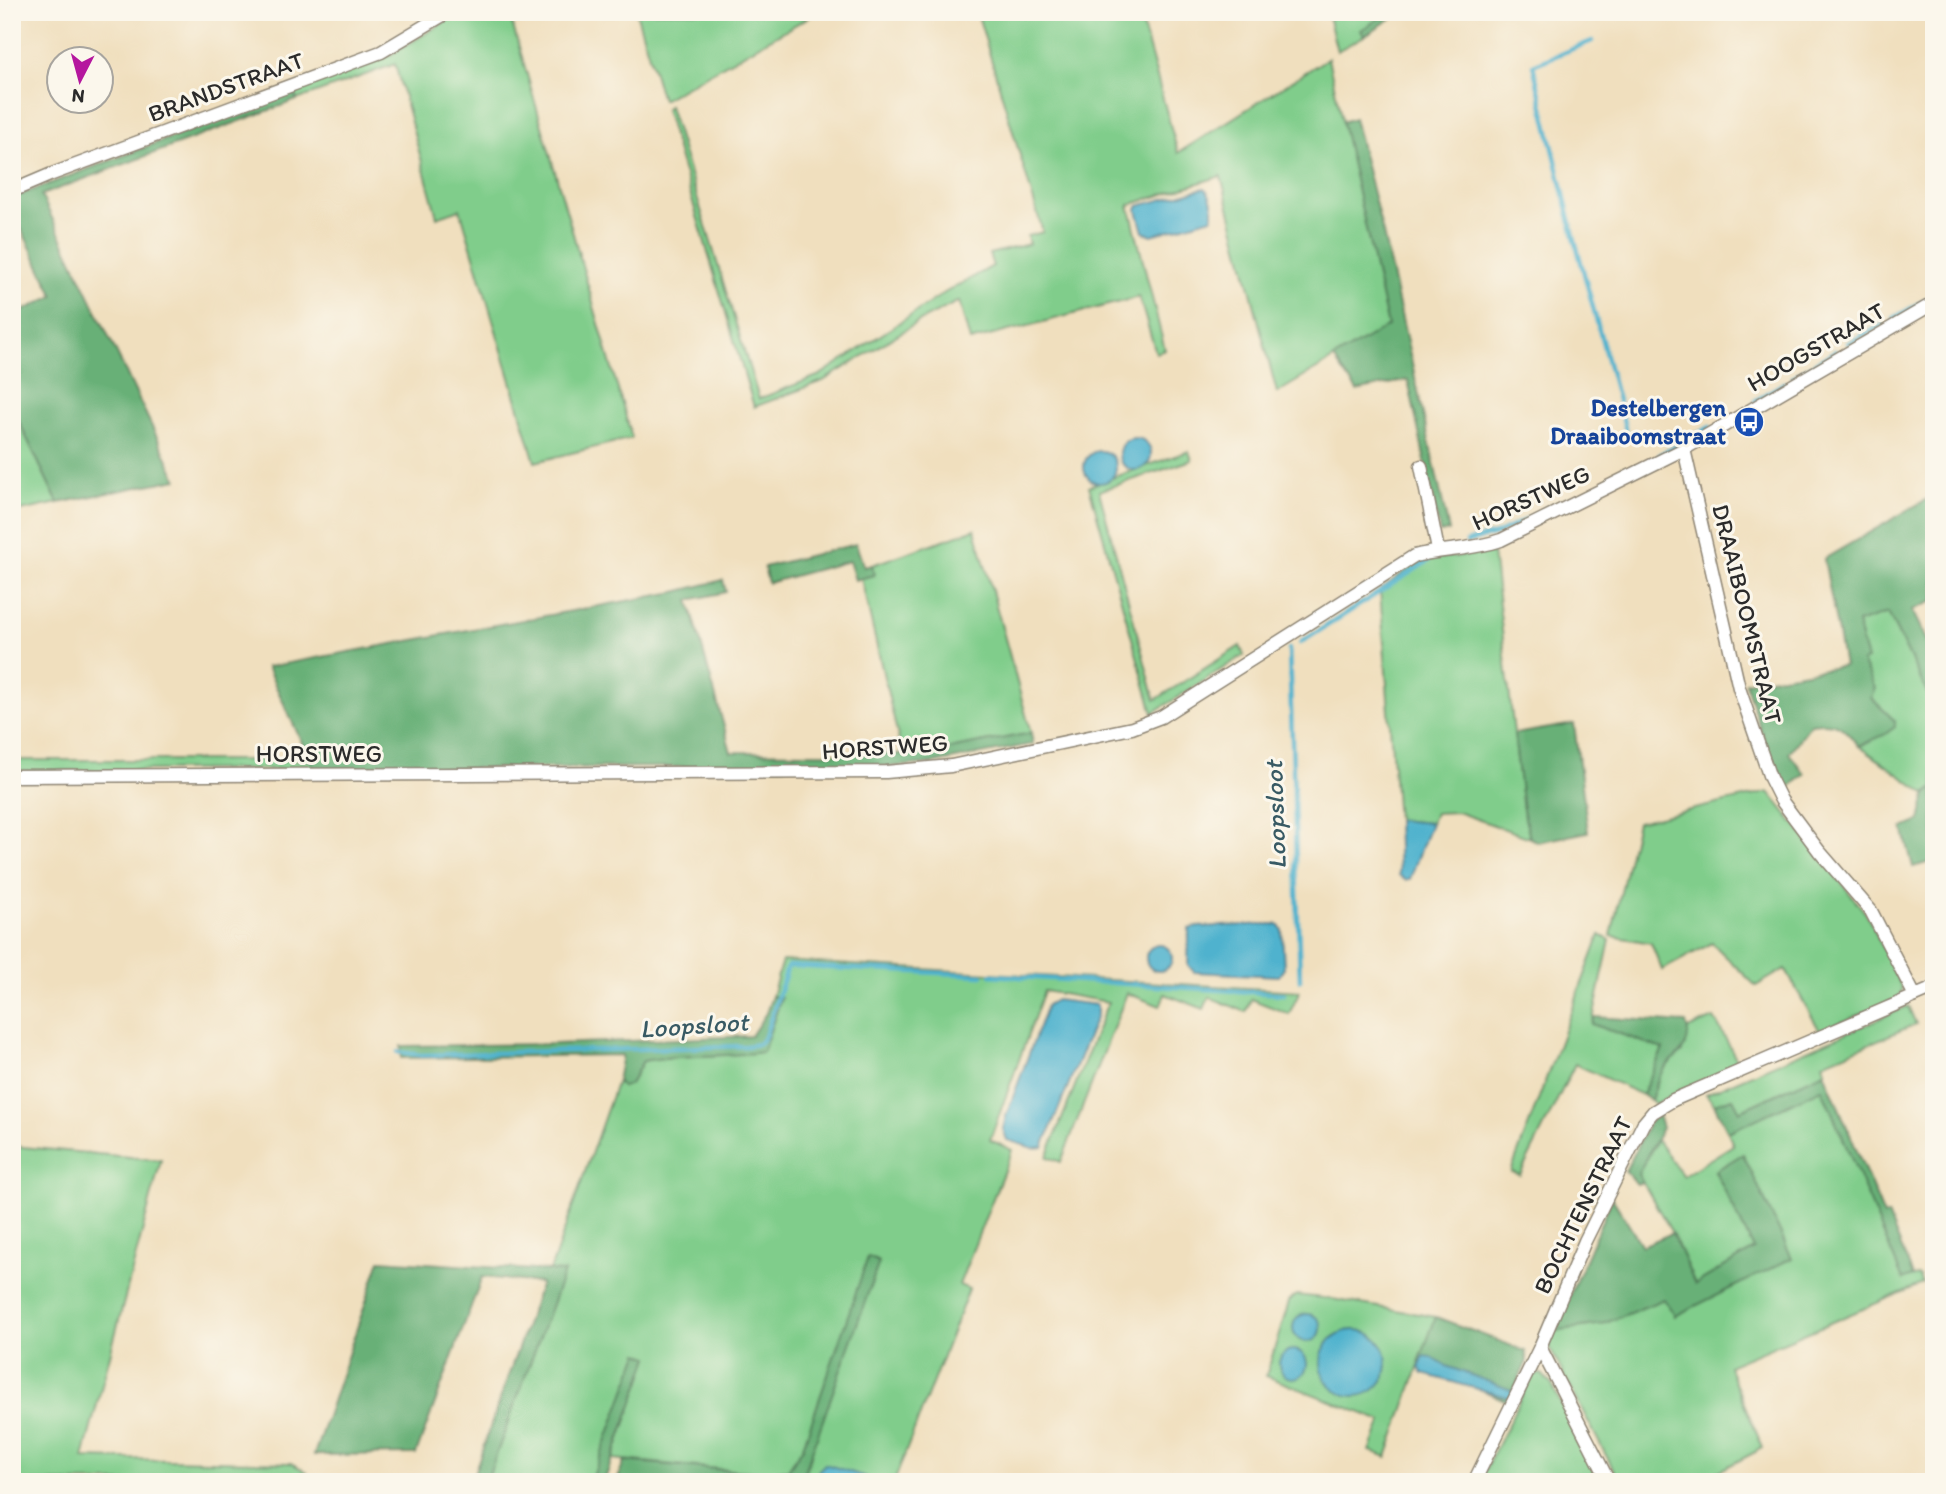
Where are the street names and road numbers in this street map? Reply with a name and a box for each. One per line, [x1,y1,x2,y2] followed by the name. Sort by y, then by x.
[144,45,308,128] street label: BRANDSTRAAT
[1742,295,1890,398] street label: HOOGSTRAAT
[1467,459,1594,536] street label: HORSTWEG
[1706,501,1789,727] street label: DRAAIBOOMSTRAAT
[821,728,949,765] street label: HORSTWEG
[256,739,382,768] street label: HORSTWEG
[1527,1111,1638,1298] street label: BOCHTENSTRAAT

